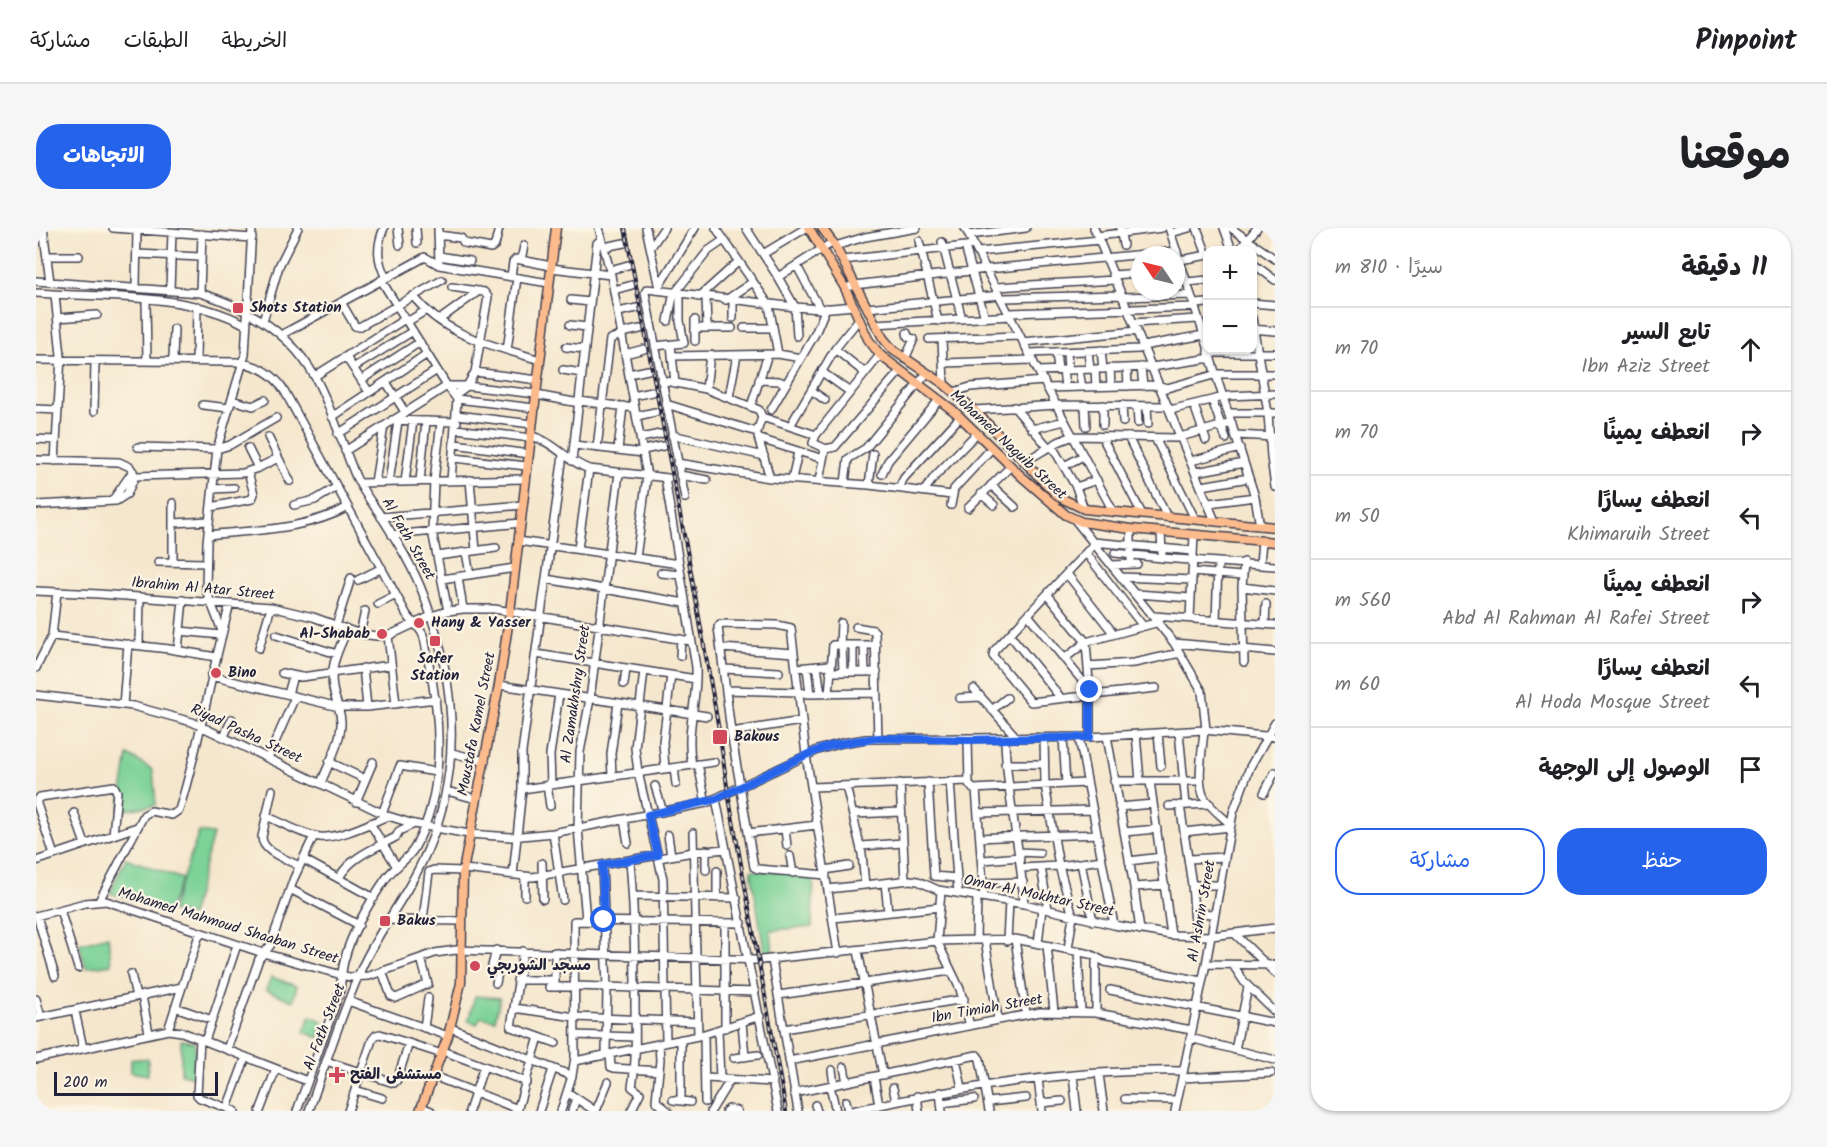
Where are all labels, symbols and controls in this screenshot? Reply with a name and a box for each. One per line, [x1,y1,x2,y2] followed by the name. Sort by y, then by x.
[1696,19,1797,64] text: Pinpoint
[30,25,91,58] text: مشاركة
[124,25,189,58] text: الطبقات
[222,25,287,58] text: الخريطة
[1680,123,1791,190] text: موقعنا
[36,124,171,189] button: الاتجاهات
[1131,246,1185,300] north arrow
[1203,246,1257,354] map controls
[1203,246,1257,300] button: +
[1681,247,1767,289] text: 11 دقيقة
[1335,252,1443,284] text: سيرًا · 810 m
[250,296,342,320] place label: Shots Station
[1203,300,1257,354] button: −
[231,301,245,315] marker: Shots Station
[1623,316,1710,351] text: تابع السير
[1335,333,1378,365] text: 70 m
[1734,333,1767,366] icon: ahead
[1581,351,1710,383] text: Ibn Aziz Street
[944,384,1072,506] street label: Mohamed Naguib Street
[1603,416,1710,451] text: انعطف يمينًا
[1335,417,1378,449] text: 70 m
[1734,417,1767,450] icon: right
[1598,484,1710,519] text: انعطف يسارًا
[375,493,441,585] street label: Al Fath Street
[1335,501,1380,533] text: 50 m
[1734,501,1767,534] icon: left
[1567,519,1710,551] text: Khimaruih Street
[1603,568,1710,603] text: انعطف يمينًا
[130,571,276,607] street label: Ibrahim Al Atar Street
[1335,585,1391,617] text: 560 m
[1734,585,1767,618] icon: right
[1442,603,1710,635] text: Abd Al Rahman Al Rafei Street
[431,611,531,635] place label: Hany & Yasser
[412,616,426,630] marker: Hany & Yasser
[300,622,370,646] place label: Al-Shabab
[554,623,598,765] street label: Al Zamakhshry Street
[375,627,389,641] marker: Al-Shabab
[428,634,442,648] marker: Safer Station
[411,647,459,688] place label: Safer Station
[451,650,503,798] street label: Moustafa Kamel Street
[1598,652,1710,687] text: انعطف يسارًا
[228,661,257,685] place label: Bino
[209,666,223,680] marker: Bino
[1335,669,1380,701] text: 60 m
[1734,669,1767,702] icon: left
[1076,676,1102,702] route end
[1515,687,1710,719] text: Al Hoda Mosque Street
[186,698,306,770] street label: Riyad Pasha Street
[734,725,780,749] place label: Bakous
[711,728,729,746] marker: Bakous
[1538,752,1710,787] text: الوصول إلى الوجهة
[1734,753,1767,786] icon: arrive
[1335,828,1545,895] button: مشاركة
[1557,828,1767,895] button: حفظ
[1181,858,1223,964] street label: Al Ashrin Street
[961,868,1117,924] street label: Omar Al Mokhtar Street
[115,881,341,971] street label: Mohamed Mahmoud Shaaban Street
[590,906,616,932] route start
[397,909,436,933] place label: Bakus
[378,914,392,928] marker: Bakus
[487,954,591,979] place label: مسجد الشوربجي
[468,959,482,973] marker: مسجد الشوربجي
[297,980,353,1074] street label: Al Fath Street
[929,987,1045,1031] street label: Ibn Timiah Street
[350,1063,442,1087] place label: مستشفى الفتح
[328,1066,346,1084] marker: مستشفى الفتح
[54,1069,218,1096] scale bar
[63,1070,107,1095] text: 200 m

